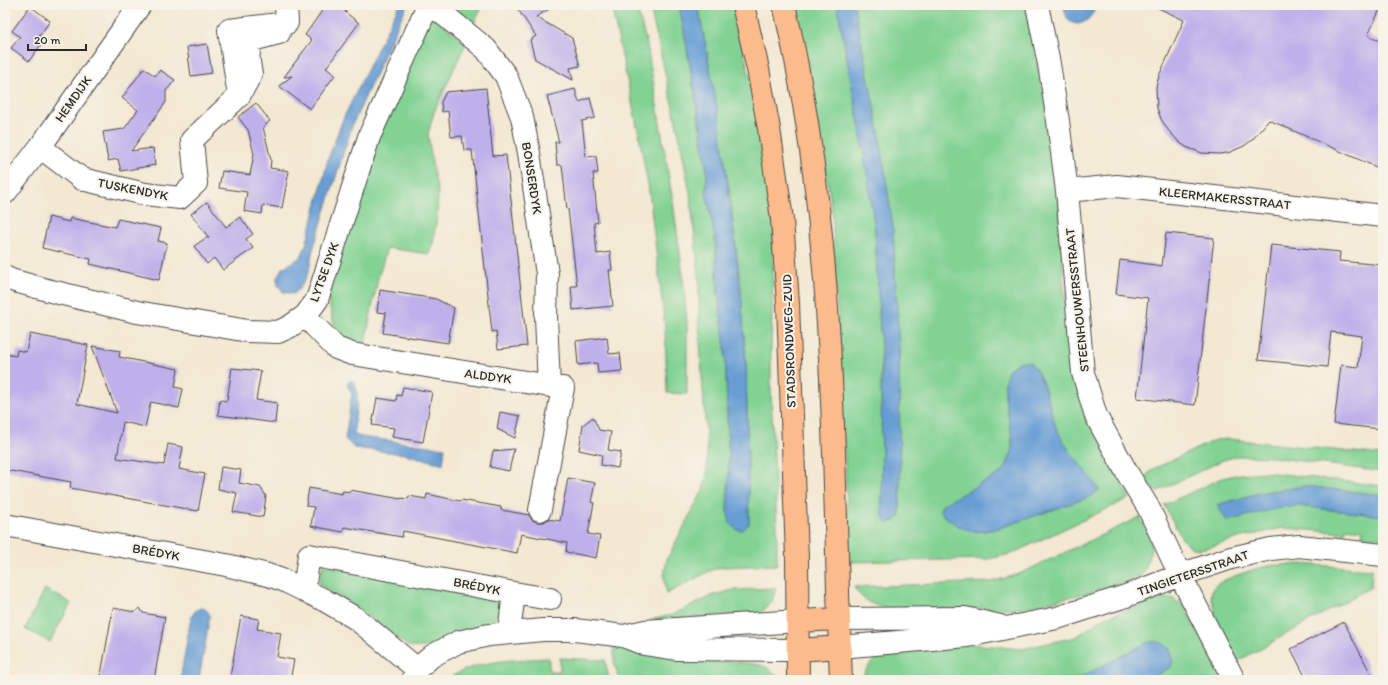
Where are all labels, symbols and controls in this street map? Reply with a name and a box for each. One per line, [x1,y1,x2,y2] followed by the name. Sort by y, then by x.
[28,26,86,52] scale bar
[34,33,61,47] text: 20 m
[52,73,94,125] street label: HEMDIJK
[519,141,545,216] street label: BONSERDYK
[96,175,170,203] street label: TUSKENDYK
[1158,184,1293,212] street label: KLEERMAKERSSTRAAT
[1062,226,1092,373] street label: STEENHOUWERSSTRAAT
[306,239,342,304] street label: LYTSE DYK
[779,274,799,408] street label: STADSRONDWEG-ZUID
[464,365,512,387] street label: ALDDYK
[131,540,181,564] street label: BRÉDYK
[1135,547,1251,599] street label: TINGIETERSSTRAAT
[452,574,502,598] street label: BRÉDYK

